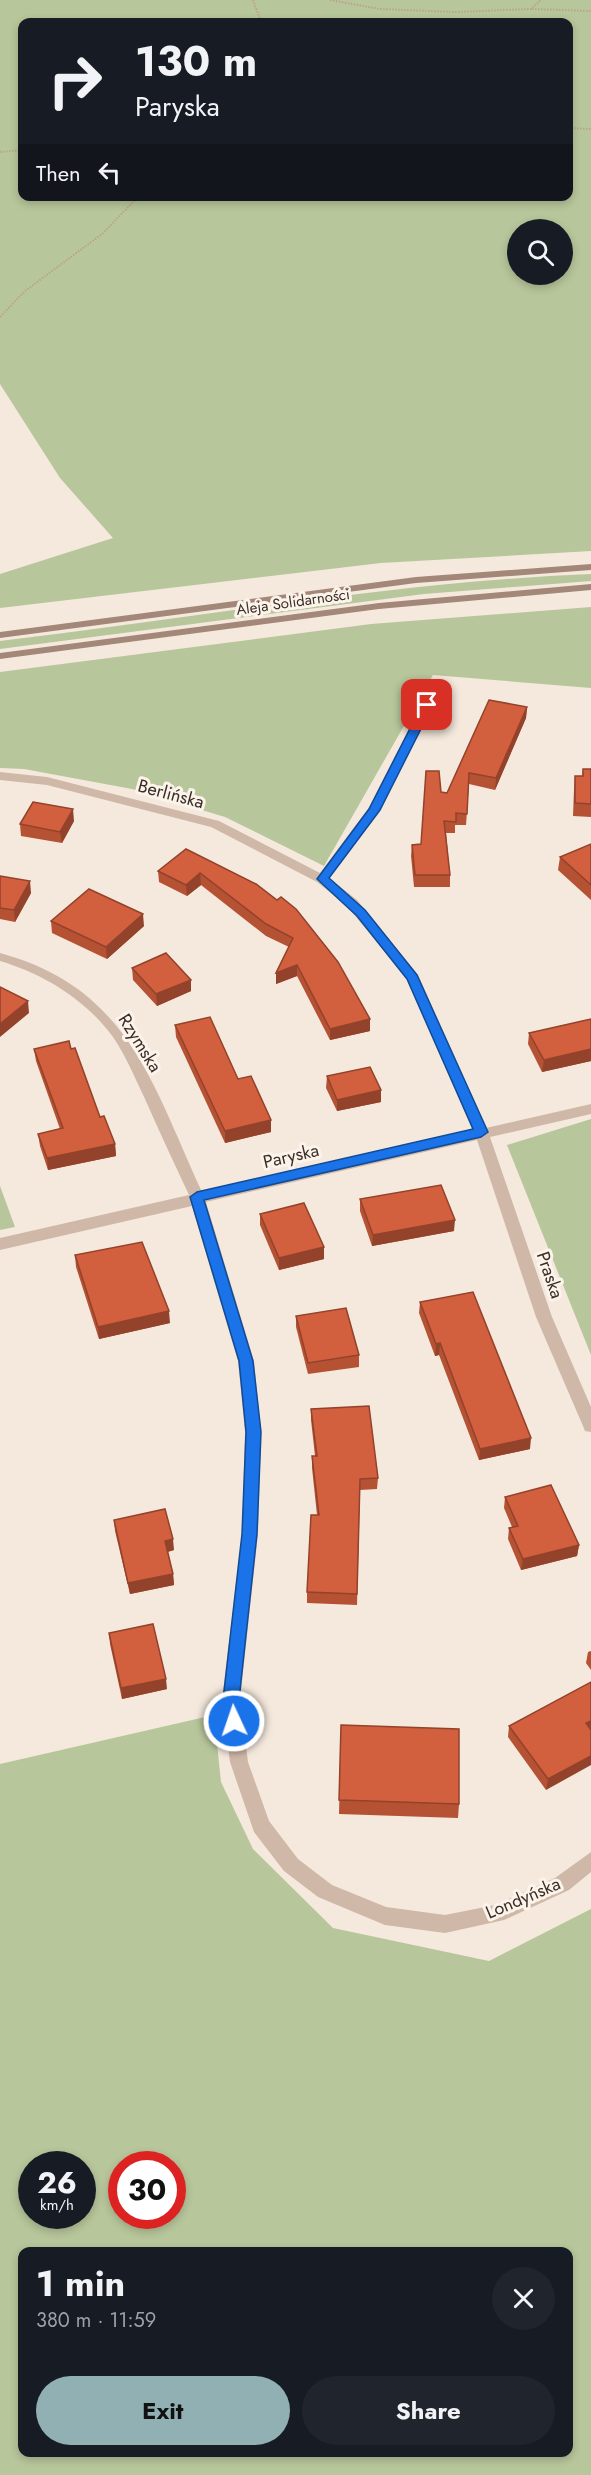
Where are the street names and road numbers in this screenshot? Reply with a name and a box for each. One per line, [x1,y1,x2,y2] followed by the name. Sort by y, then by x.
[235,583,351,621] street label: Aleja Solidarności
[135,773,207,815] street label: Berlińska
[112,1009,168,1077] street label: Rzymska
[261,1137,321,1175] street label: Paryska
[530,1248,570,1302] street label: Praska
[482,1871,564,1925] street label: Londyńska

